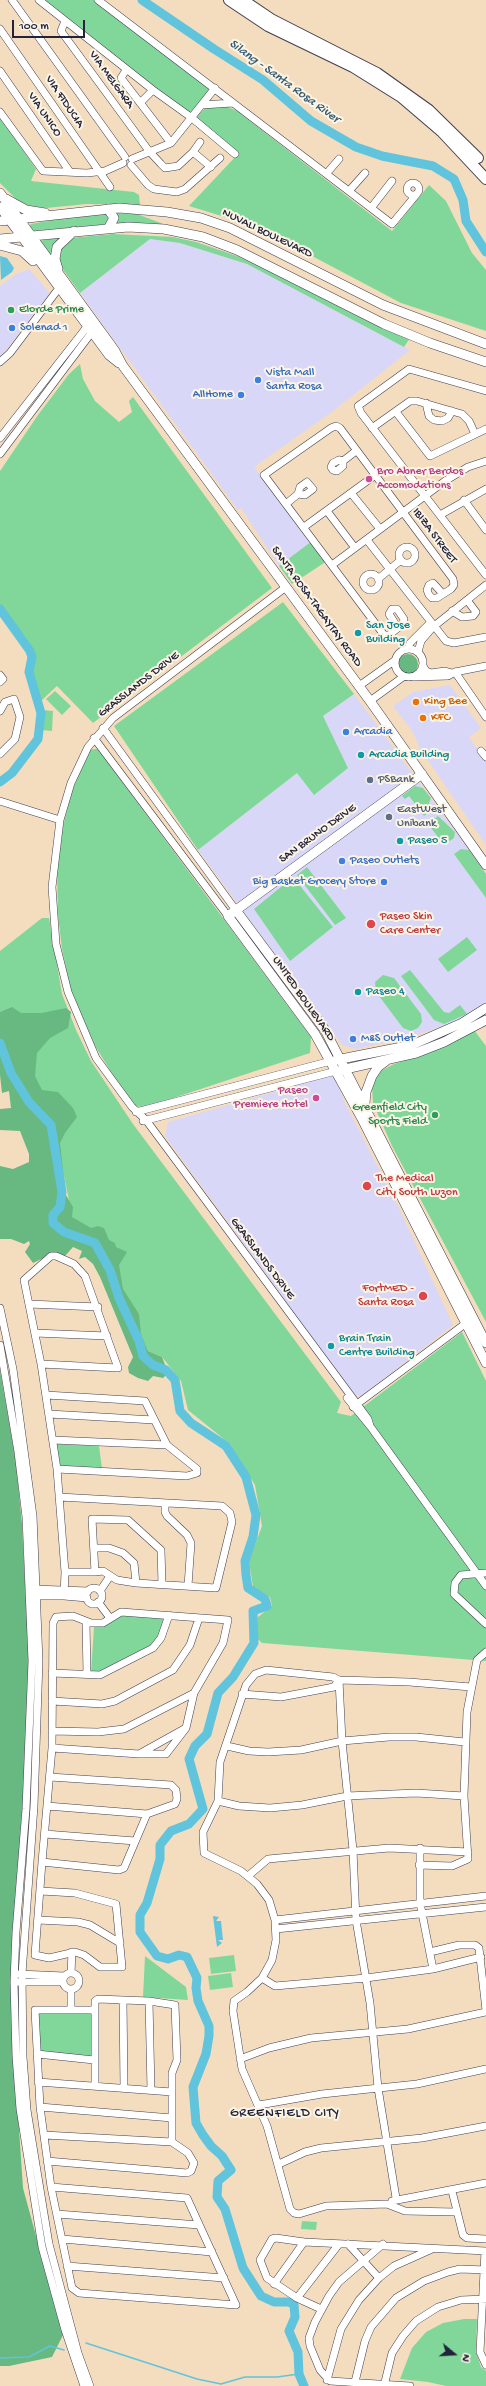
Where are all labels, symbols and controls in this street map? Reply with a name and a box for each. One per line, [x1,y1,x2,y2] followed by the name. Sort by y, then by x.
[14,12,87,38] scale bar
[19,20,49,34] text: 100 m
[226,37,342,127] water label: Silang - Santa Rosa River
[85,48,137,112] street label: VIA MELGARA
[41,73,87,131] street label: VIA FIDUCIA
[24,90,64,140] street label: VIA UNICO
[220,206,314,262] street label: NUVALI BOULEVARD
[19,303,84,317] place label: Elorde Prime
[6,305,16,315] marker: Elorde Prime
[20,321,68,335] place label: Solenad 1
[7,323,17,333] marker: Solenad 1
[266,366,322,394] place label: Vista Mall Santa Rosa
[253,375,263,385] marker: Vista Mall Santa Rosa
[193,388,233,402] place label: AllHome
[236,390,246,400] marker: AllHome
[377,465,463,493] place label: Bro Abner Berdos Accomodations
[364,474,374,484] marker: Bro Abner Berdos Accomodations
[409,505,459,567] street label: IBIZA STREET
[267,544,365,670] street label: SANTA ROSA-TAGAYTAY ROAD
[366,619,410,647] place label: San Jose Building
[353,628,363,638] marker: San Jose Building
[96,649,182,721] street label: GRASSLANDS DRIVE
[424,695,467,709] place label: King Bee
[411,697,421,707] marker: King Bee
[431,711,450,725] place label: KFC
[418,713,428,723] marker: KFC
[354,725,392,739] place label: Arcadia
[341,727,351,737] marker: Arcadia
[369,748,449,762] place label: Arcadia Building
[356,750,366,760] marker: Arcadia Building
[378,773,414,787] place label: PSBank
[365,775,375,785] marker: PSBank
[277,801,359,867] street label: SAN BRUNO DRIVE
[397,803,446,831] place label: EastWest Unibank
[384,812,394,822] marker: EastWest Unibank
[408,834,447,848] place label: Paseo 5
[395,836,405,846] marker: Paseo 5
[350,854,419,868] place label: Paseo Outlets
[337,856,347,866] marker: Paseo Outlets
[253,875,376,889] place label: Big Basket Grocery Store
[379,877,389,887] marker: Big Basket Grocery Store
[380,910,440,938] place label: Paseo Skin Care Center
[365,918,377,930] marker: Paseo Skin Care Center
[268,954,338,1044] street label: UNITED BOULEVARD
[366,985,405,999] place label: Paseo 4
[353,987,363,997] marker: Paseo 4
[361,1032,415,1046] place label: M&S Outlet
[348,1034,358,1044] marker: M&S Outlet
[234,1084,308,1112] place label: Paseo Premiere Hotel
[311,1093,321,1103] marker: Paseo Premiere Hotel
[352,1101,427,1129] place label: Greenfield City Sports Field
[430,1110,440,1120] marker: Greenfield City Sports Field
[376,1172,458,1200] place label: The Medical City South Luzon
[361,1180,373,1192] marker: The Medical City South Luzon
[227,1215,297,1303] street label: GRASSLANDS DRIVE
[358,1282,414,1310] place label: FortMED - Santa Rosa
[417,1290,429,1302] marker: FortMED - Santa Rosa
[339,1332,415,1360] place label: Brain Train Centre Building
[326,1341,336,1351] marker: Brain Train Centre Building
[230,2106,340,2122] district label: GREENFIELD CITY
[434,2334,474,2374] north arrow
[459,2352,472,2363] text: N

